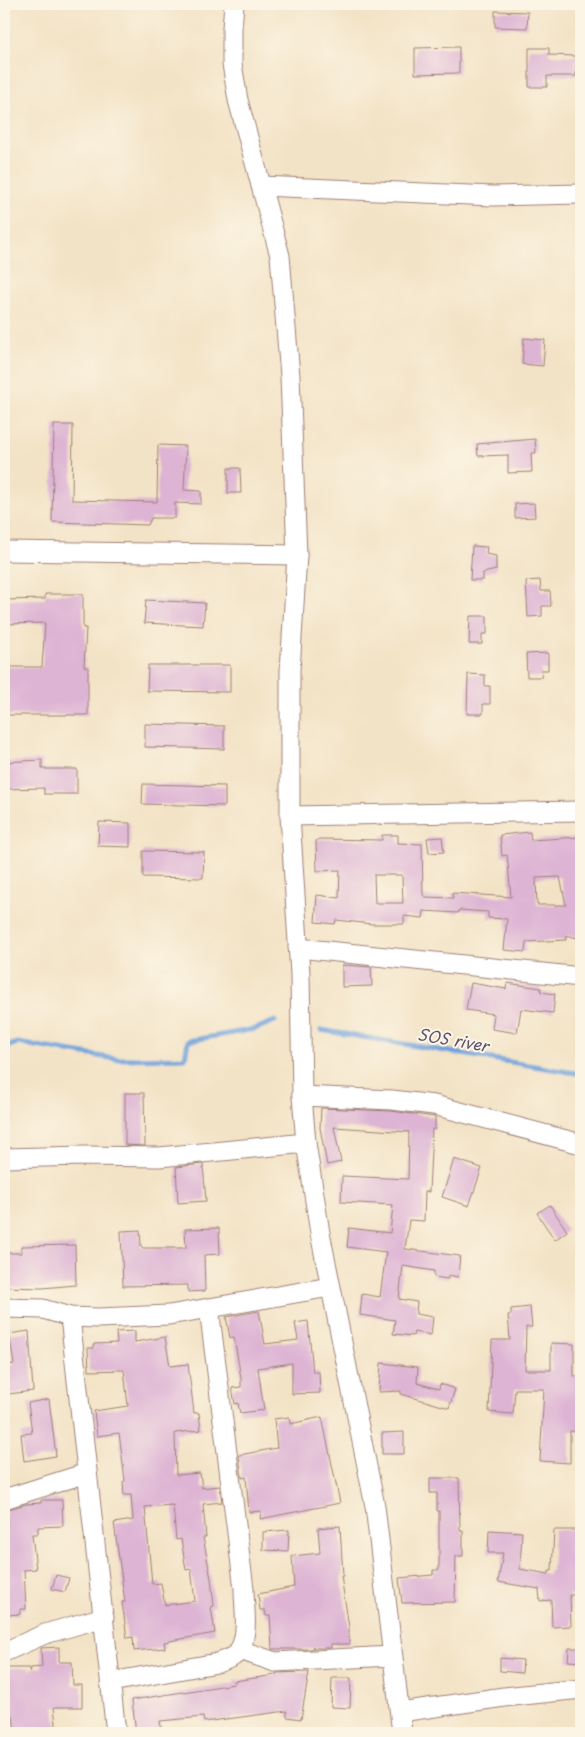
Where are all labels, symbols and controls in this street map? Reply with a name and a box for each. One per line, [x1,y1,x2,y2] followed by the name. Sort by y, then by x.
[416,1021,493,1058] water label: SOS river

